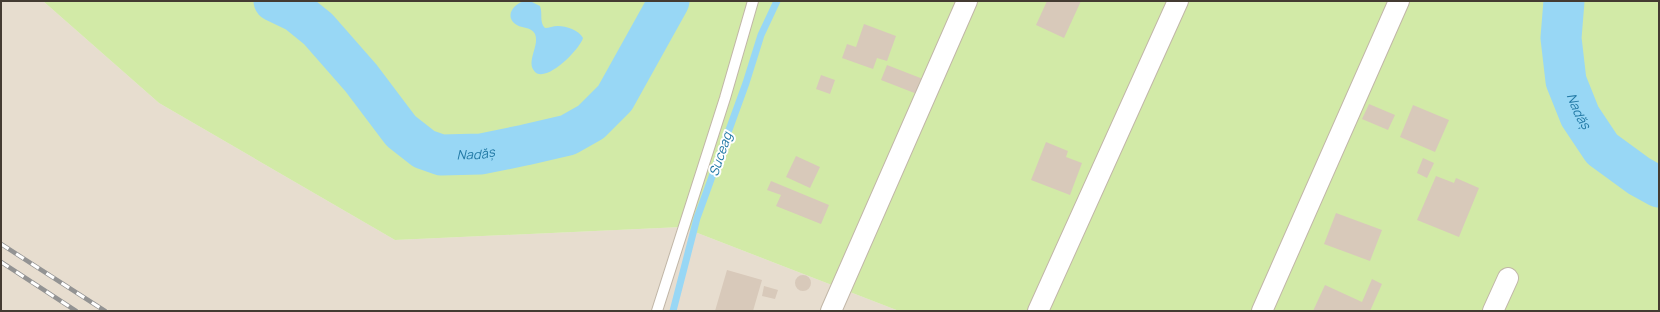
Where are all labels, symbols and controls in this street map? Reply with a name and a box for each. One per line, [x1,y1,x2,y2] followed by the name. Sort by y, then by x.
[1563,90,1596,133] water label: Nadăș
[704,129,736,178] water label: Suceag
[456,142,497,164] water label: Nadăș

